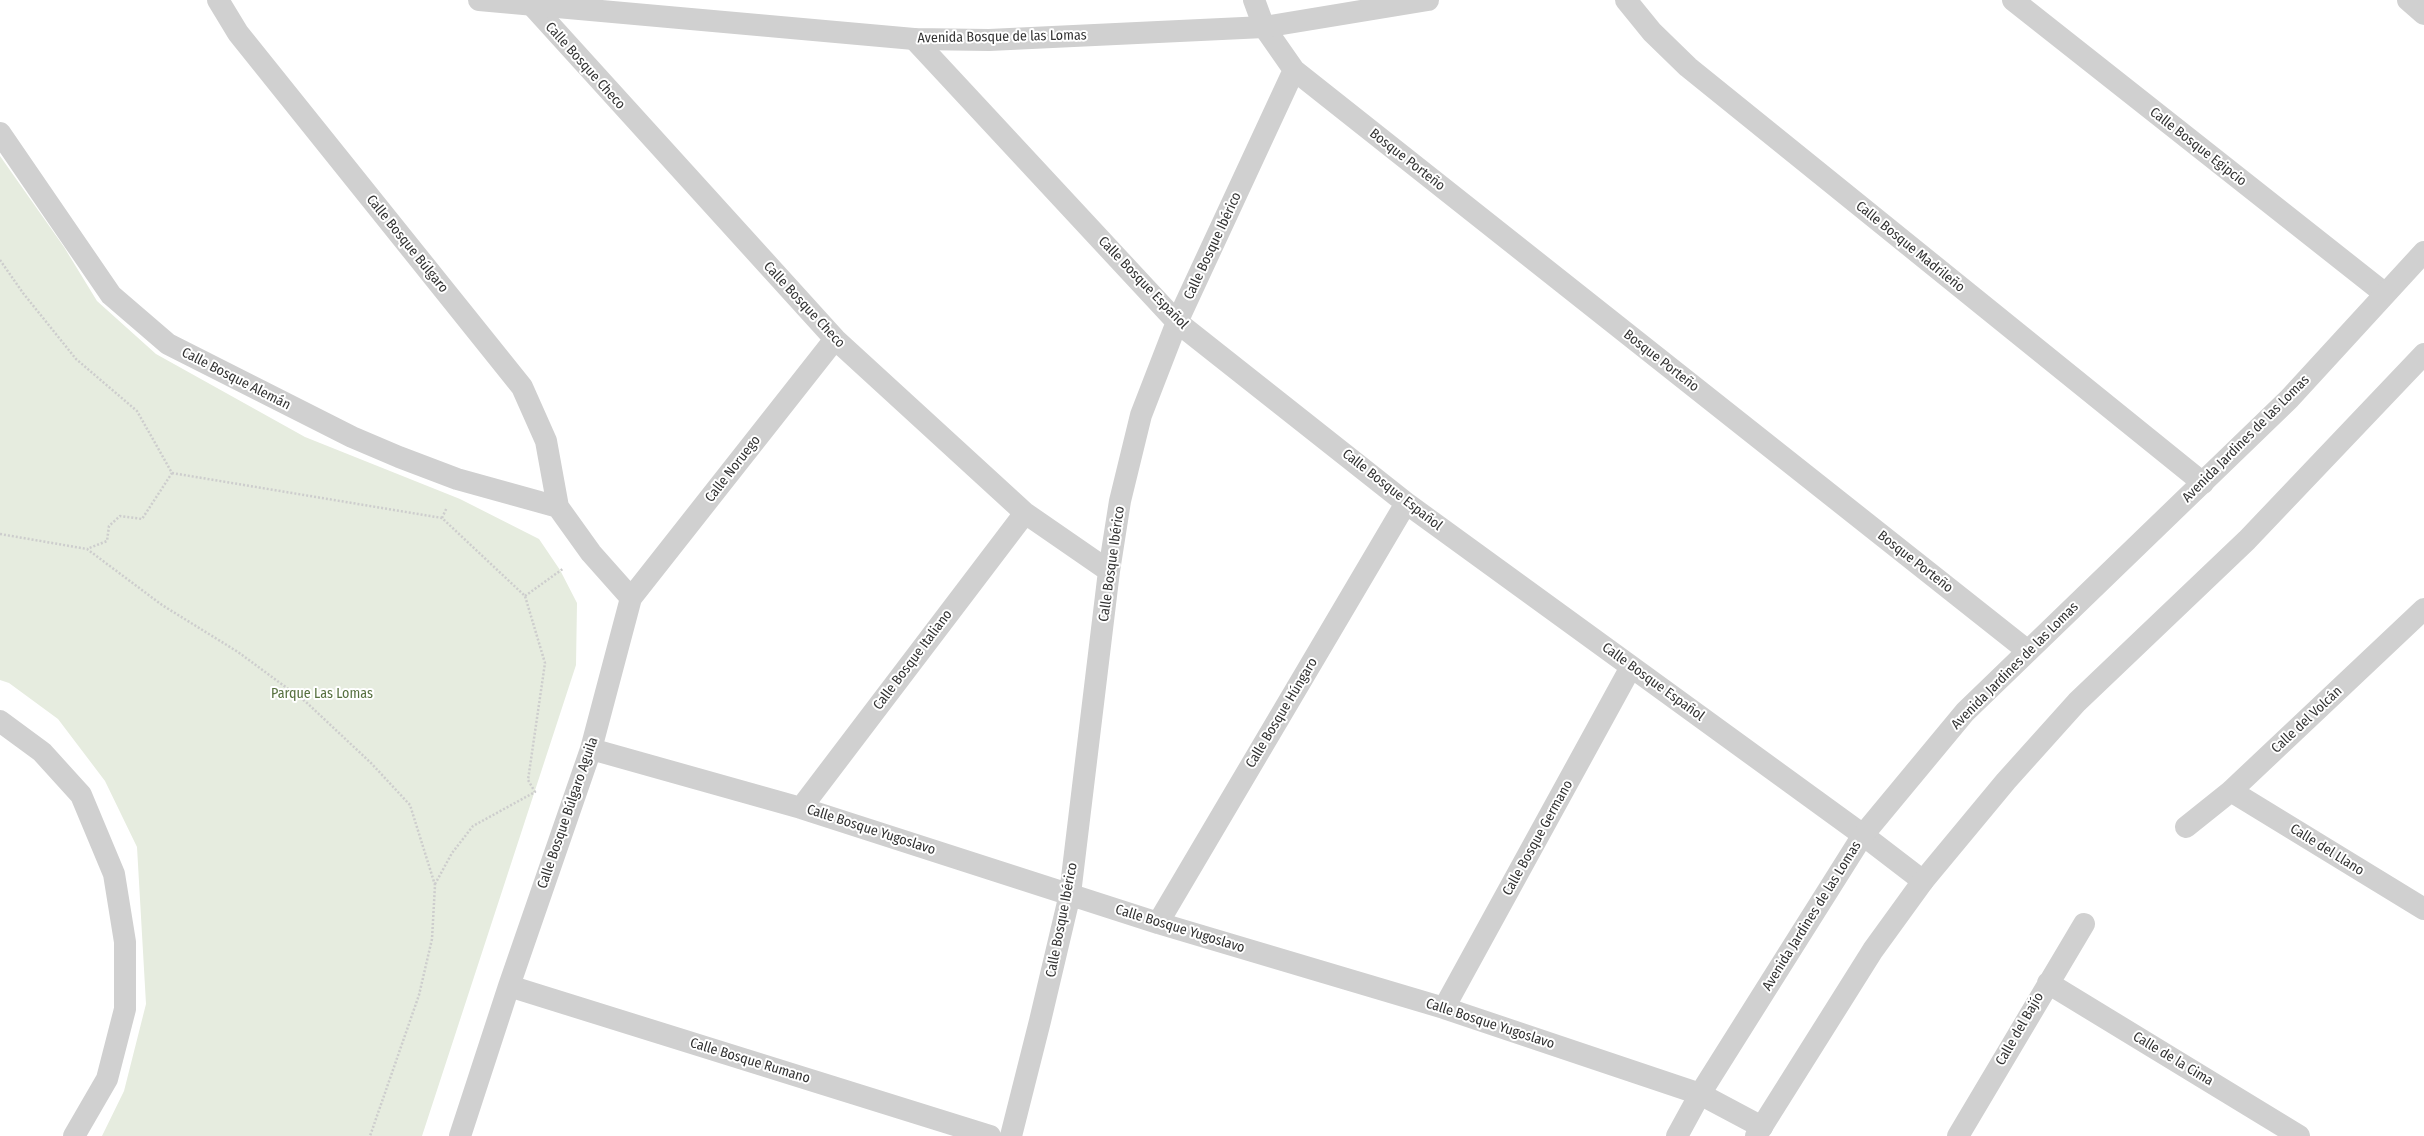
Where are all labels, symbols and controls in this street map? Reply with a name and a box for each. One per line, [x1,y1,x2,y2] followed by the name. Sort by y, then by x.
[541,19,629,113] street label: Calle Bosque Checo
[917,27,1087,47] street label: Avenida Bosque de las Lomas
[2146,104,2250,190] street label: Calle Bosque Egipcio
[1366,125,1448,195] street label: Bosque Porteño
[1181,190,1245,302] street label: Calle Bosque Ibérico
[362,192,452,296] street label: Calle Bosque Búlgaro
[1852,198,1968,296] street label: Calle Bosque Madrileño
[1094,233,1192,333] street label: Calle Bosque Español
[760,258,848,352] street label: Calle Bosque Checo
[1620,326,1702,396] street label: Bosque Porteño
[179,344,293,414] street label: Calle Bosque Alemán
[2179,372,2313,506] street label: Avenida Jardines de las Lomas
[702,432,764,506] street label: Calle Noruego
[1339,446,1445,534] street label: Calle Bosque Español
[1096,505,1128,623] street label: Calle Bosque Ibérico
[1874,527,1956,597] street label: Bosque Porteño
[1948,599,2082,733] street label: Avenida Jardines de las Lomas
[870,607,956,713] street label: Calle Bosque Italiano
[1599,639,1707,725] street label: Calle Bosque Español
[1242,655,1322,771] street label: Calle Bosque Húngaro
[2268,683,2346,757] street label: Calle del Volcán
[271,686,373,702] park label: Parque Las Lomas
[534,735,602,891] street label: Calle Bosque Búlgaro Aguila
[1499,777,1577,899] street label: Calle Bosque Germano
[805,801,937,859] street label: Calle Bosque Yugoslavo
[2287,821,2367,879] street label: Calle del Llano
[1759,838,1865,994] street label: Avenida Jardines de las Lomas
[1043,861,1081,979] street label: Calle Bosque Ibérico
[1113,901,1247,957] street label: Calle Bosque Yugoslavo
[1992,989,2048,1069] street label: Calle del Bajío
[1424,995,1556,1053] street label: Calle Bosque Yugoslavo
[2130,1028,2216,1090] street label: Calle de la Cima
[688,1035,812,1087] street label: Calle Bosque Rumano

